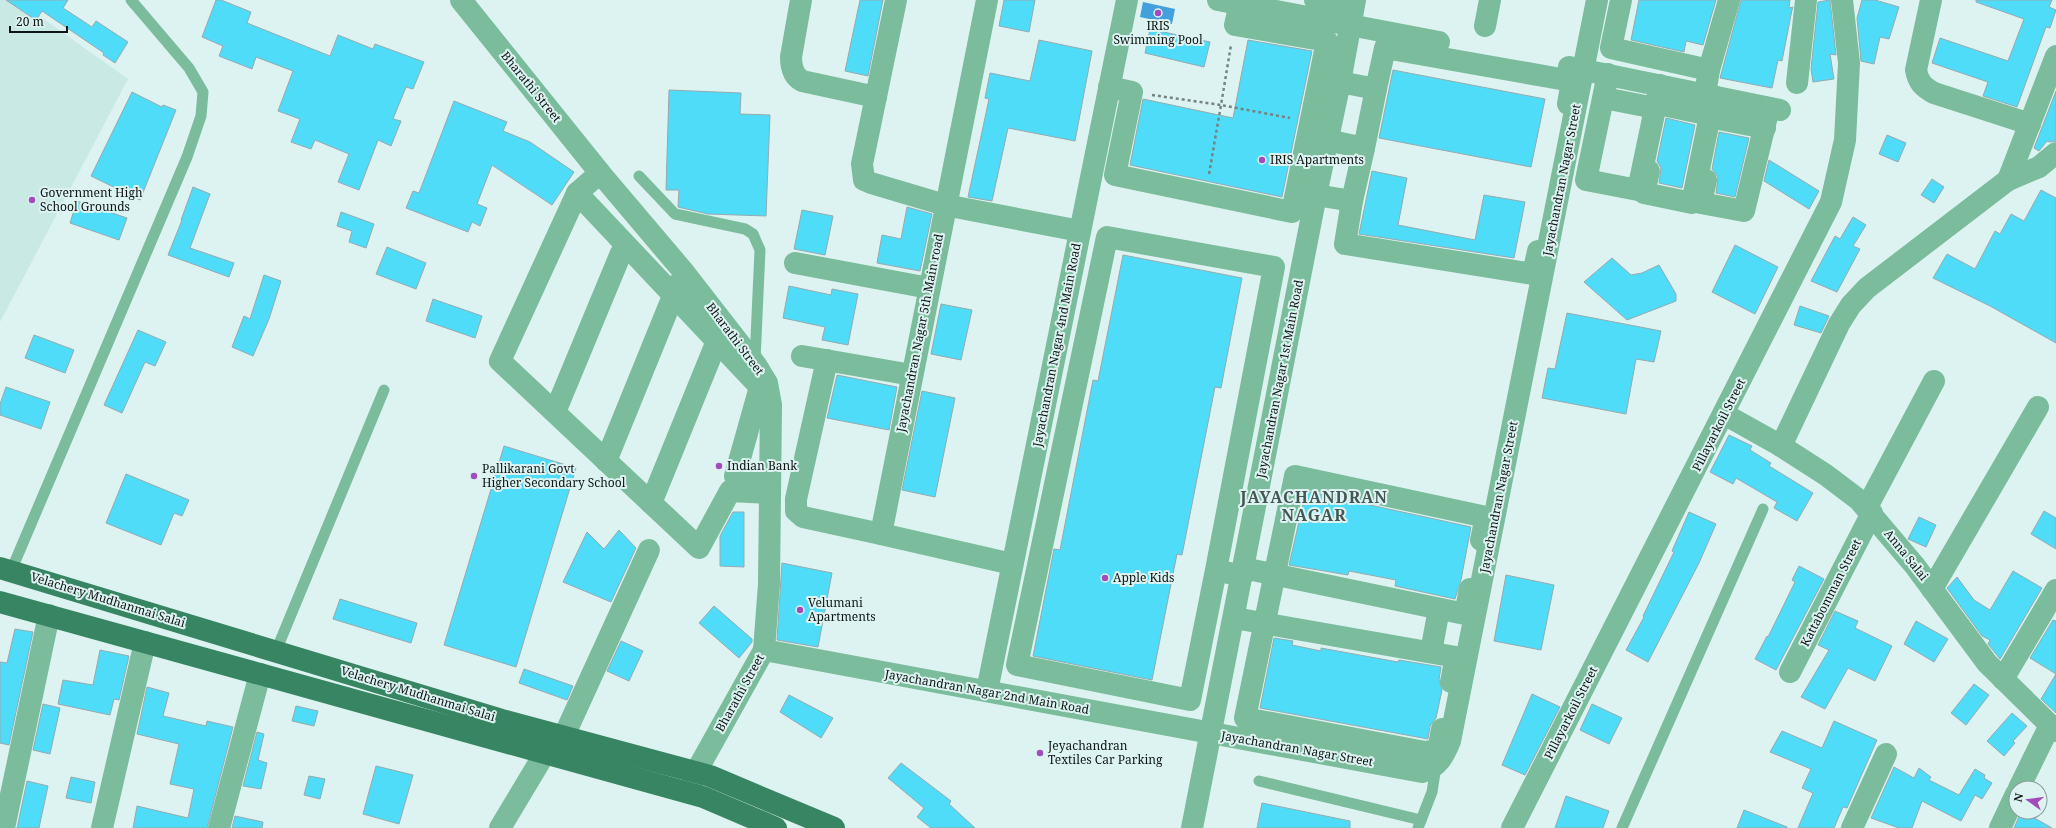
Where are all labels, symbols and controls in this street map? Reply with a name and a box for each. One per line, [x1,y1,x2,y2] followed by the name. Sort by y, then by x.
[10,8,67,34] scale bar
[1153,8,1163,18] marker: IRIS Swimming Pool
[16,13,44,30] text: 20 m
[1113,17,1203,48] place label: IRIS Swimming Pool
[498,48,565,126] street label: Bharathi Street
[1538,103,1585,258] street label: Jayachandran Nagar Street
[1270,151,1364,168] place label: IRIS Apartments
[1257,155,1267,165] marker: IRIS Apartments
[40,184,143,215] place label: Government High School Grounds
[27,195,37,205] marker: Government High School Grounds
[892,232,947,435] street label: Jayachandran Nagar 5th Main road
[1028,241,1085,449] street label: Jayachandran Nagar 4nd Main Road
[1252,278,1307,481] street label: Jayachandran Nagar 1st Main Road
[703,299,768,378] street label: Bharathi Street
[1688,375,1749,474] street label: Pillayarkoil Street
[1475,420,1522,575] street label: Jayachandran Nagar Street
[727,457,798,474] place label: Indian Bank
[482,460,626,491] place label: Pallikarani Govt Higher Secondary School
[714,461,724,471] marker: Indian Bank
[469,471,479,481] marker: Pallikarani Govt Higher Secondary School
[1239,486,1388,526] district label: JAYACHANDRAN NAGAR
[1880,525,1932,584] street label: Anna Salai
[1796,536,1865,649] street label: Kattabomman Street
[29,568,188,631] street label: Velachery Mudhanmai Salai
[1113,569,1174,586] place label: Apple Kids
[1100,573,1110,583] marker: Apple Kids
[808,594,876,625] place label: Velumani Apartments
[795,605,805,615] marker: Velumani Apartments
[711,651,768,735] street label: Bharathi Street
[339,662,498,725] street label: Velachery Mudhanmai Salai
[1540,663,1601,762] street label: Pillayarkoil Street
[883,665,1091,718] street label: Jayachandran Nagar 2nd Main Road
[1219,727,1374,770] street label: Jayachandran Nagar Street
[1047,737,1163,768] place label: Jeyachandran Textiles Car Parking
[1035,748,1045,758] marker: Jeyachandran Textiles Car Parking
[2008,780,2048,820] north arrow
[2009,791,2026,803] text: N

